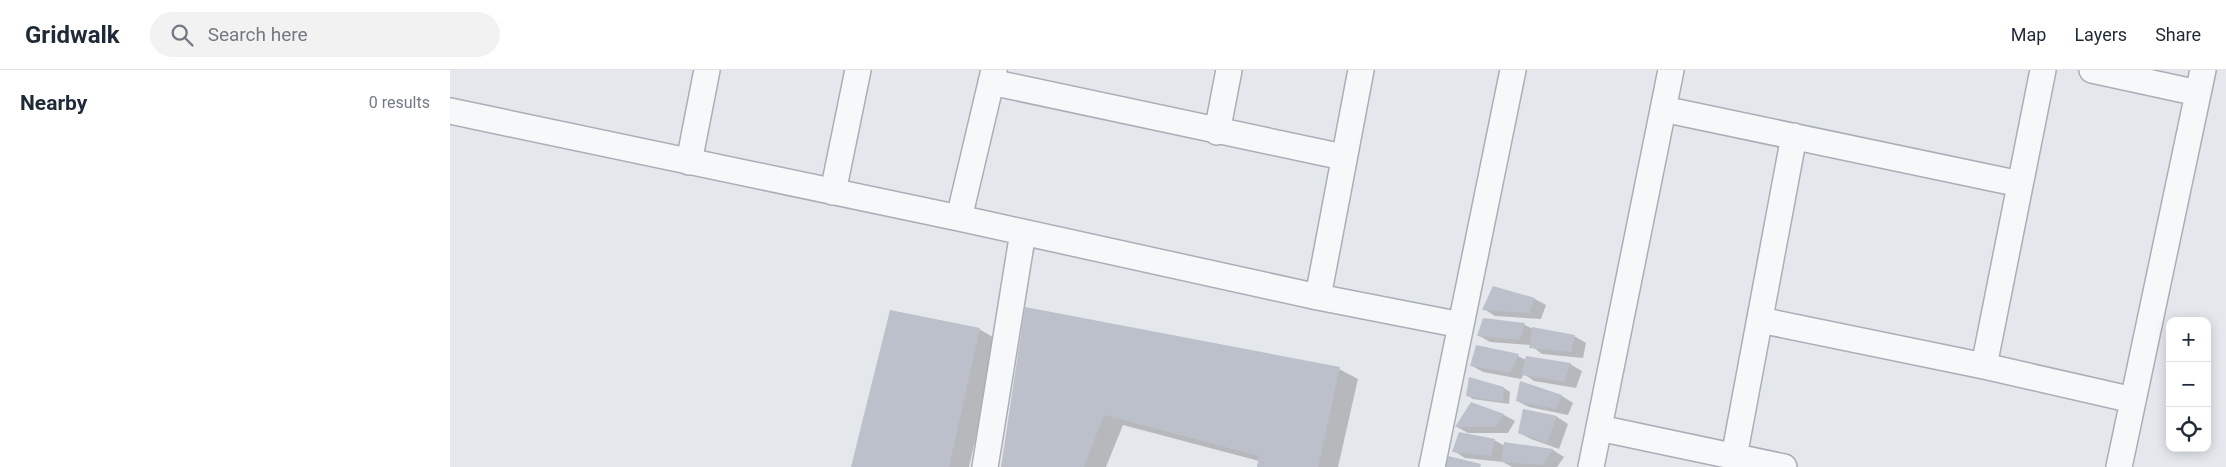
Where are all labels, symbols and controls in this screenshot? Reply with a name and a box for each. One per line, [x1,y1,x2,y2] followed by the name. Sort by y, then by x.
[150,12,500,57] search box
[25,21,120,49] text: Gridwalk
[168,21,196,49] icon: search
[208,23,308,46] text: Search here
[2011,24,2046,45] text: Map
[2074,24,2127,45] text: Layers
[2155,24,2201,45] text: Share
[20,91,87,115] text: Nearby
[369,93,430,112] text: 0 results
[2166,317,2211,452] map controls
[2166,317,2211,362] button: +
[2166,362,2211,407] button: −
[2166,407,2211,452] button: locate

